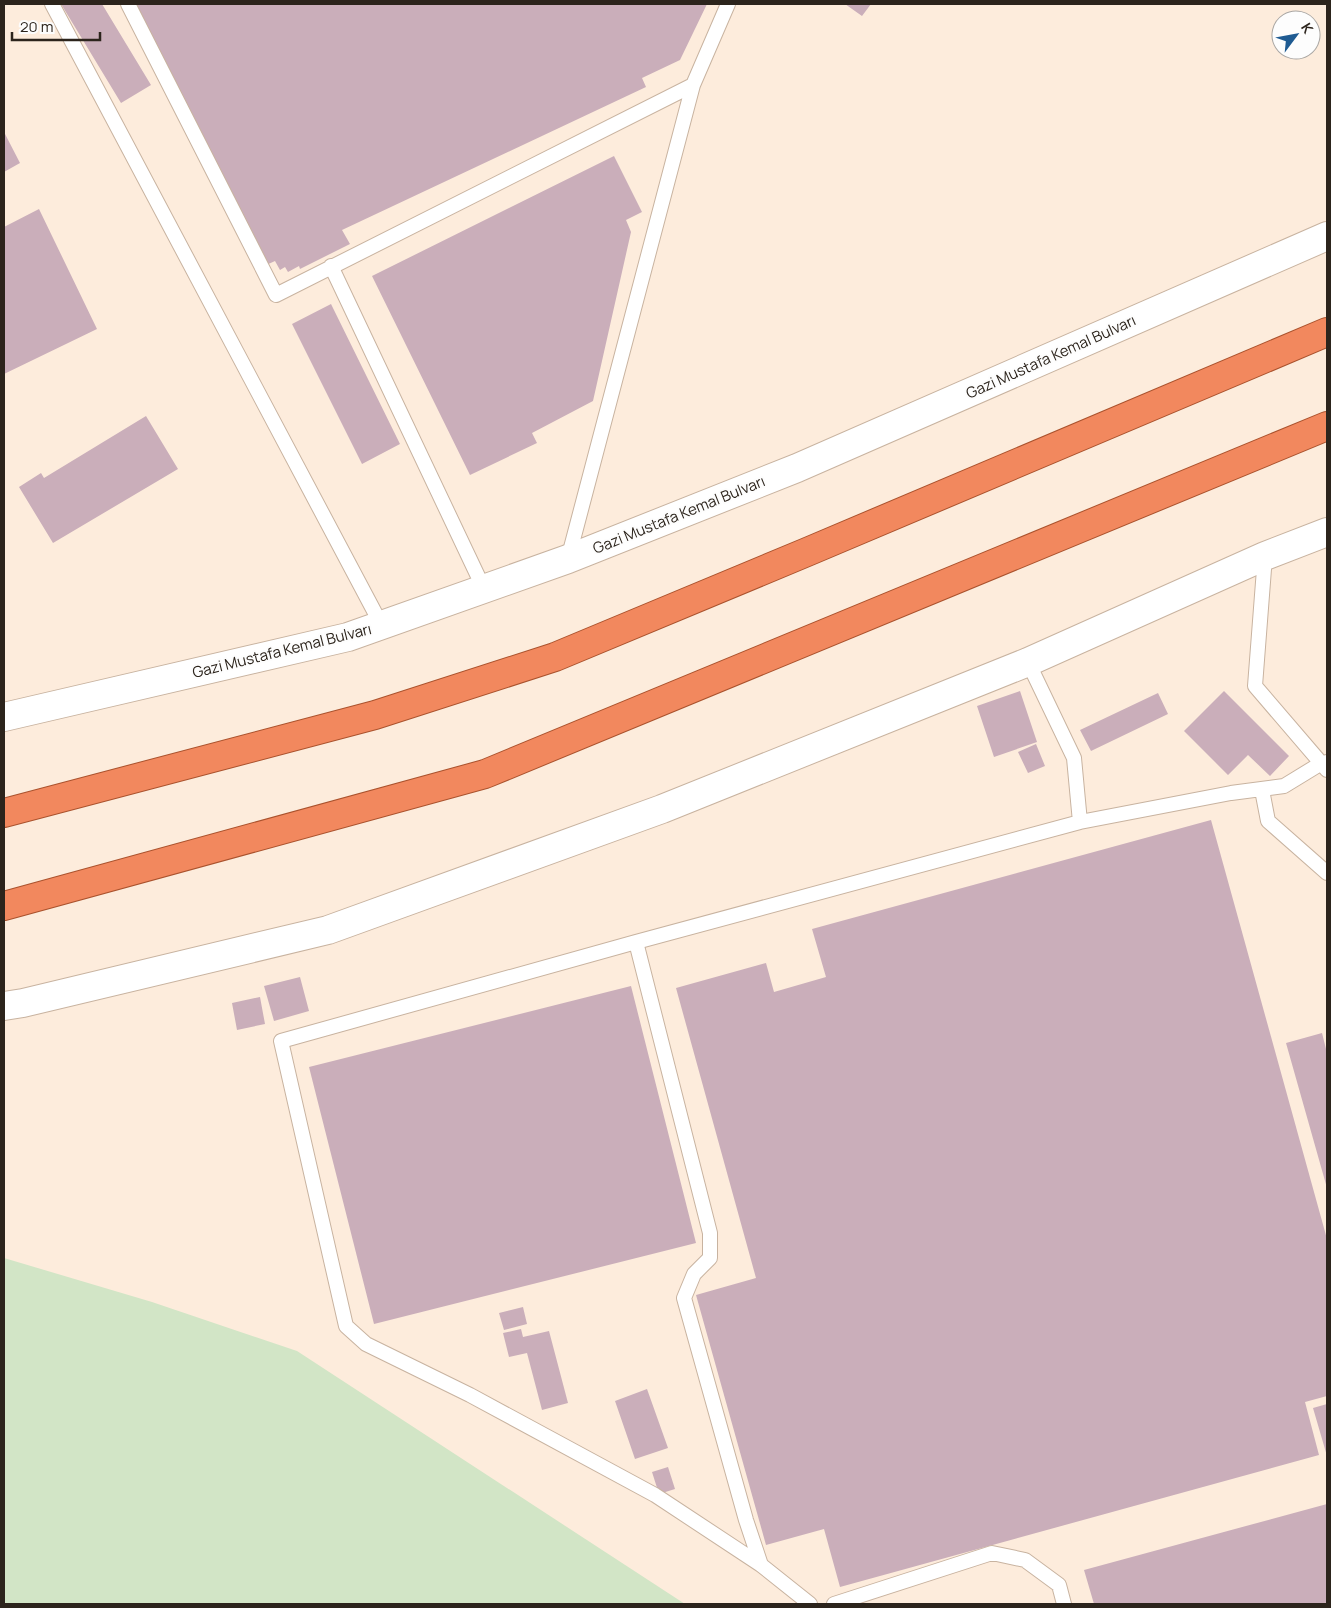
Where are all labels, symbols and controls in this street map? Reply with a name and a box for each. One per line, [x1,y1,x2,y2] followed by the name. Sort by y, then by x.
[12,10,100,42] scale bar
[1271,10,1321,60] north arrow
[20,16,53,37] text: 20 m
[1297,19,1318,38] text: K
[963,310,1139,404] street label: Gazi Mustafa Kemal Bulvarı
[590,470,768,559] street label: Gazi Mustafa Kemal Bulvarı
[190,618,374,683] street label: Gazi Mustafa Kemal Bulvarı

